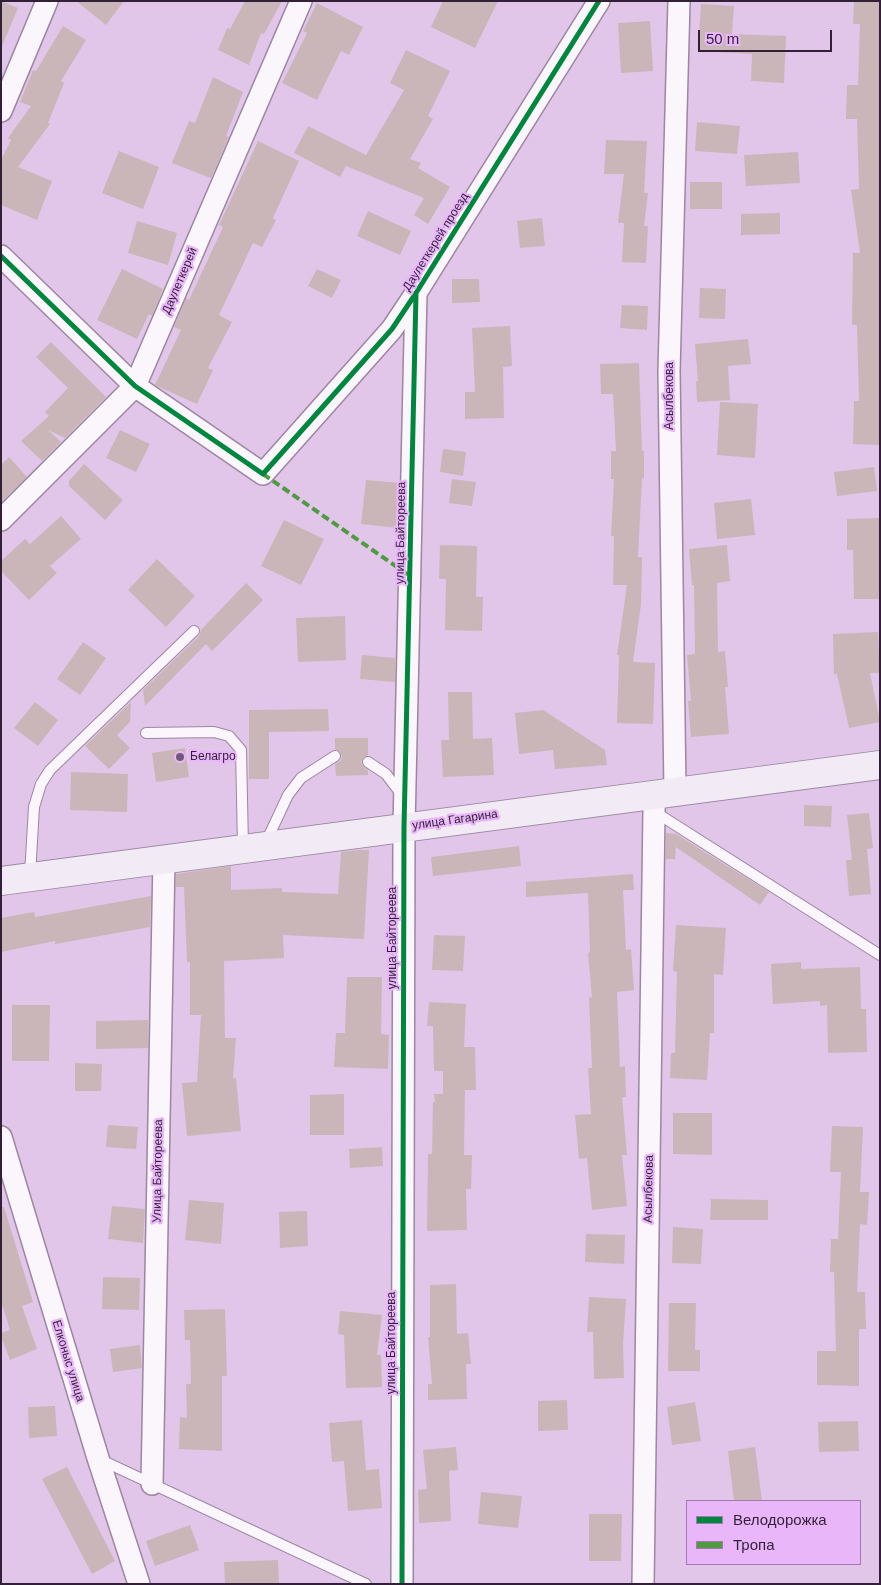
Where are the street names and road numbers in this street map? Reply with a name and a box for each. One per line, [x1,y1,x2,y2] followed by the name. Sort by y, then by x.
[400,190,472,294] street label: Даулеткерей проезд
[159,245,201,317] street label: Даулеткерей
[663,362,677,430] street label: Асылбекова
[393,482,409,584] street label: улица Байтореева
[411,807,499,833] street label: улица Гагарина
[386,887,400,989] street label: улица Байтореева
[150,1119,166,1223] street label: Улица Байтореева
[641,1155,657,1223] street label: Асылбекова
[385,1292,399,1394] street label: улица Байтореева
[49,1318,87,1404] street label: Елконыс улица

